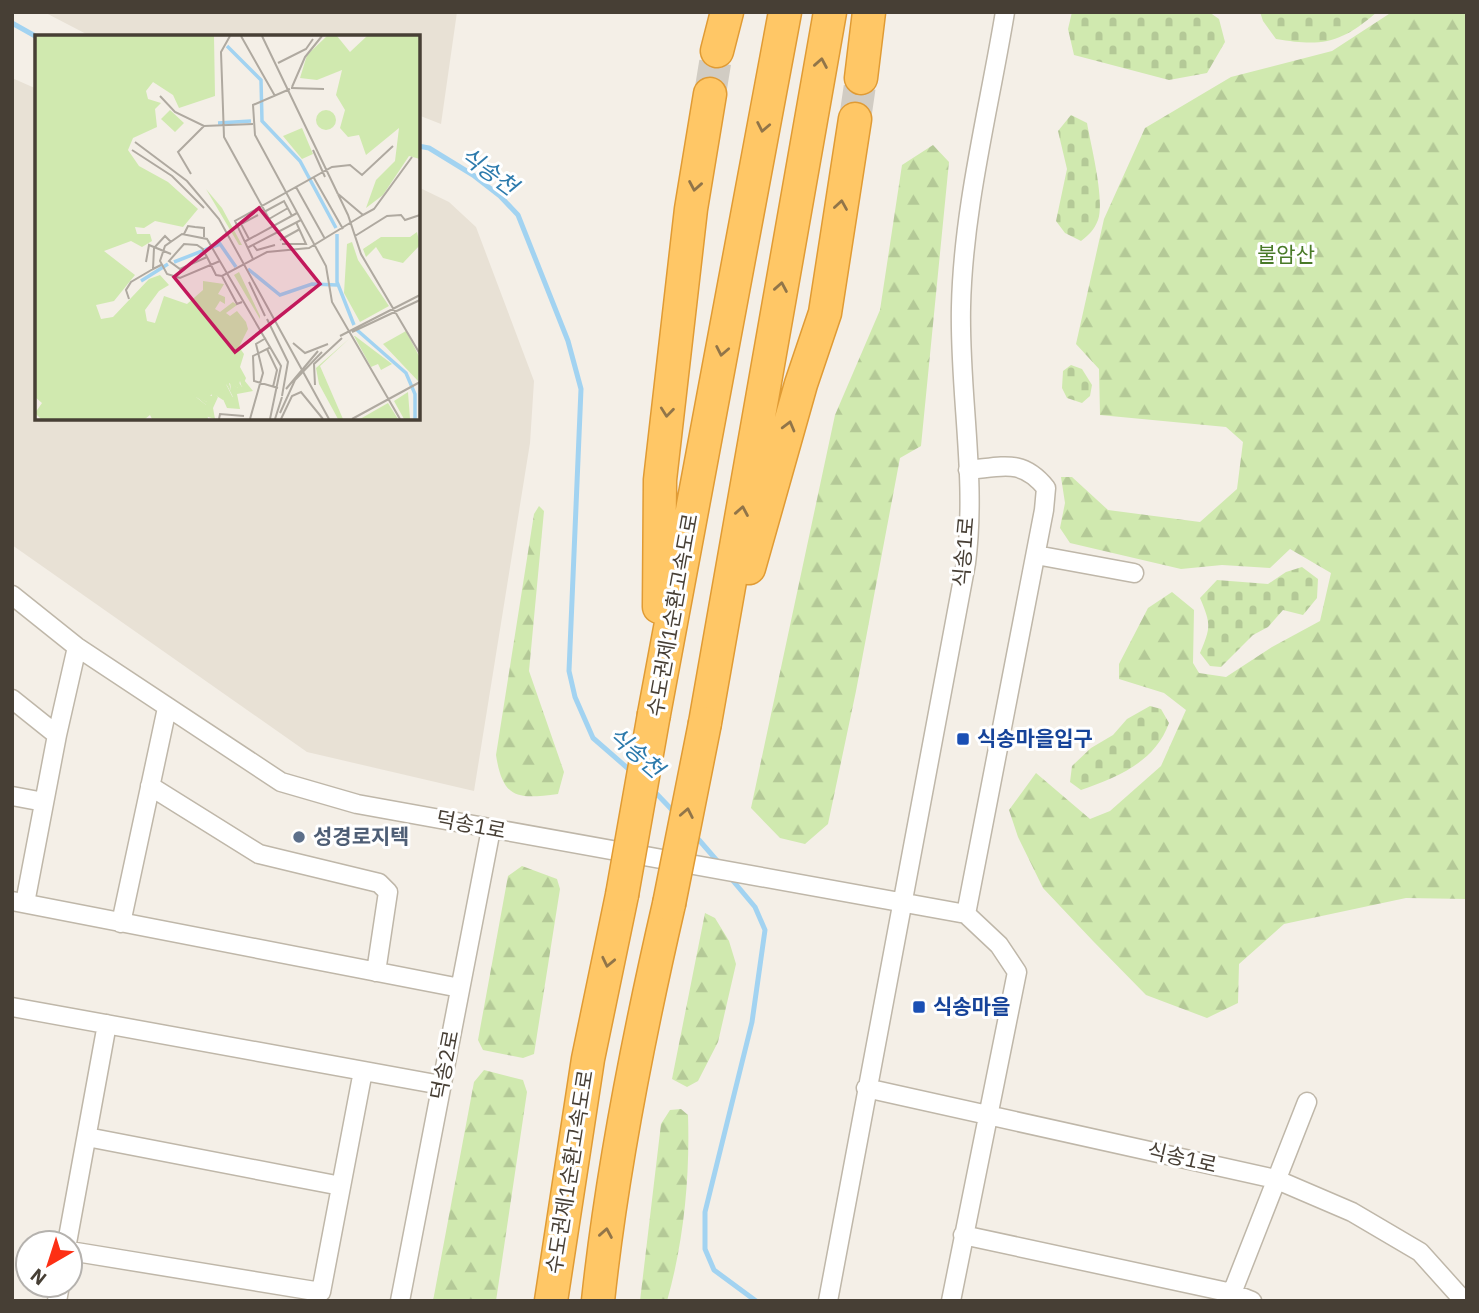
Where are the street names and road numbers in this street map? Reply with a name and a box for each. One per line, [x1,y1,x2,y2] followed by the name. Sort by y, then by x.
[640,511,704,719] street label: 수도권제1순환고속도로
[946,516,980,588] street label: 식송1로
[434,804,508,844] street label: 덕송1로
[424,1028,464,1102] street label: 덕송2로
[539,1068,599,1276] street label: 수도권제1순환고속도로
[1145,1135,1220,1179] street label: 식송1로

